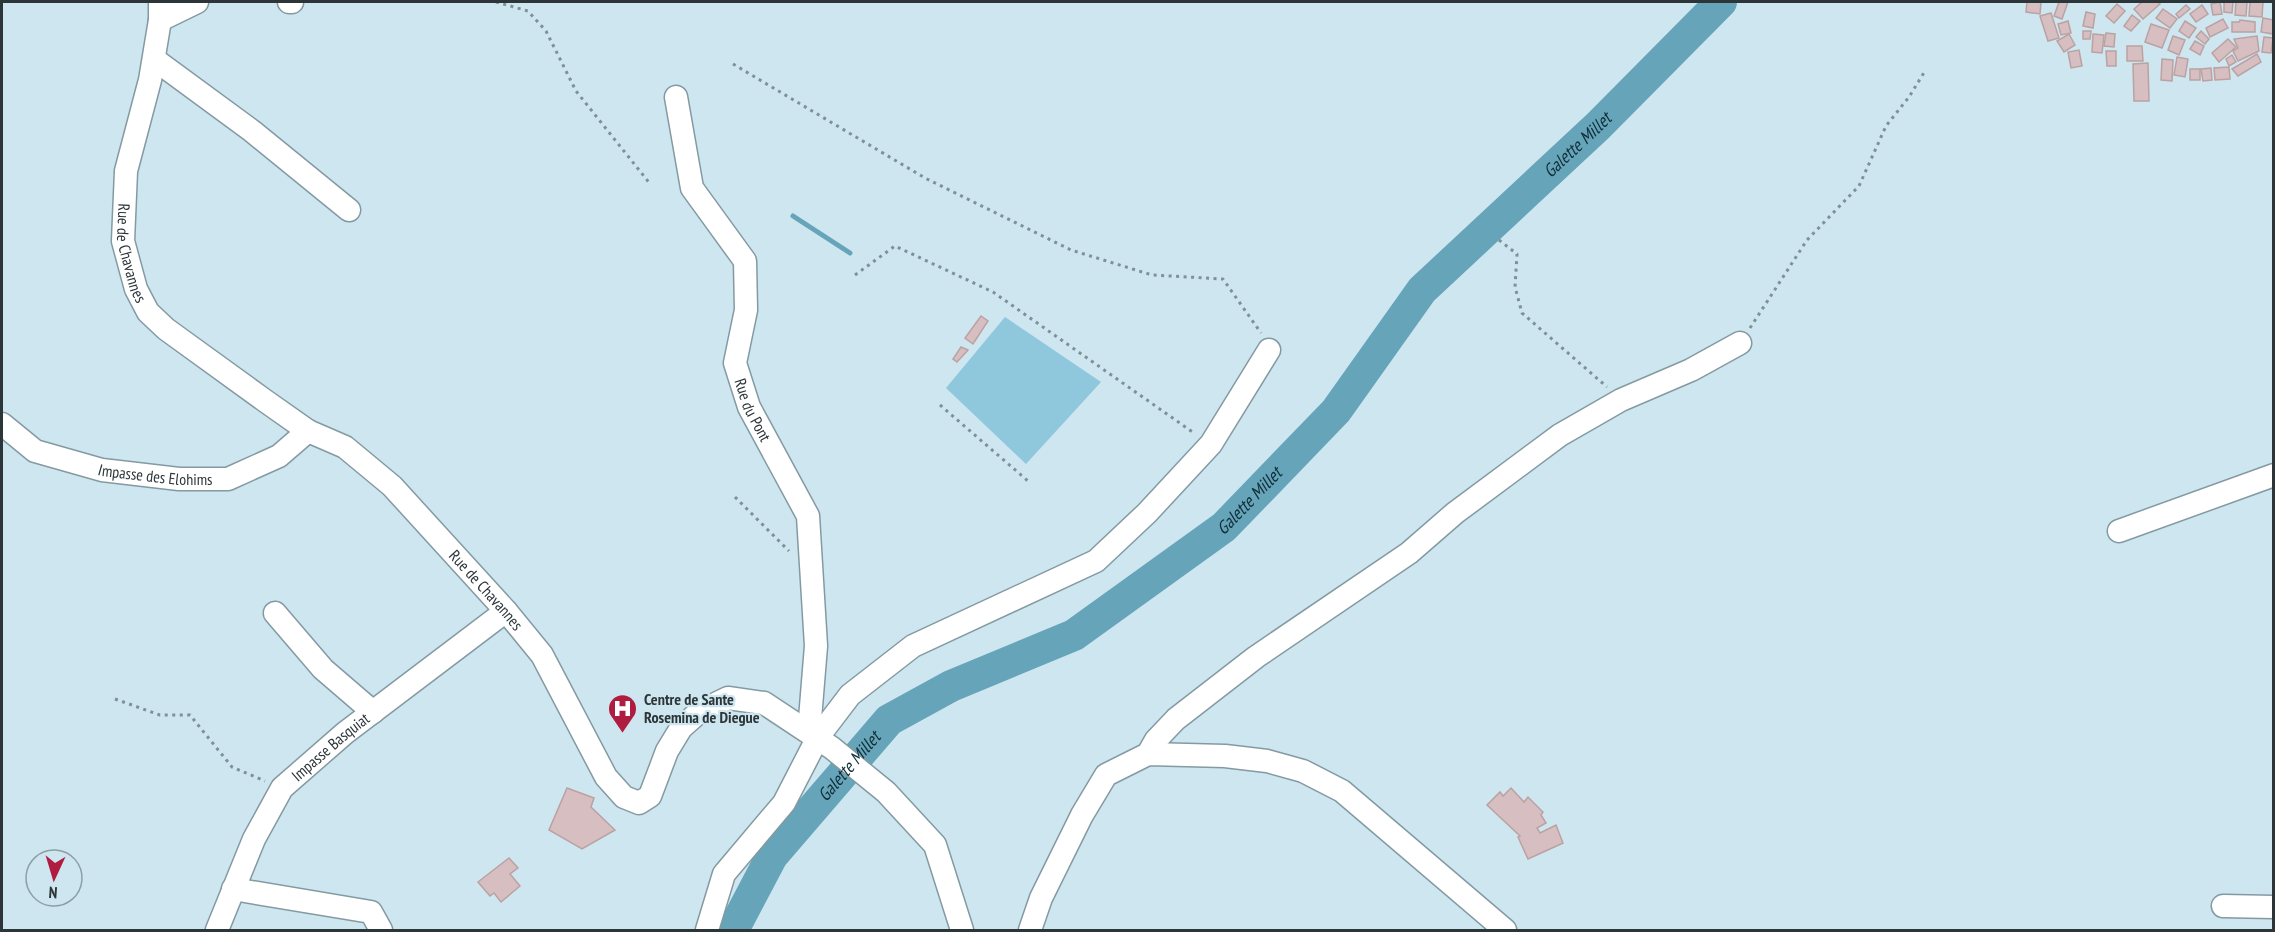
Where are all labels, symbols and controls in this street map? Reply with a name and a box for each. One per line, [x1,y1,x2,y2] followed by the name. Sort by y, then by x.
[1538,106,1617,182] water label: Galette Millet
[113,203,151,306] street label: Rue de Chavannes
[731,376,776,445] street label: Rue du Pont
[96,459,213,489] street label: Impasse des Elohims
[1212,461,1288,540] water label: Galette Millet
[445,546,527,634] street label: Rue de Chavannes
[644,689,760,727] place label: Centre de Sante Rosemina de Diegue
[607,692,639,734] hospital icon: Centre de Sante Rosemina de Diegue
[287,708,374,785] street label: Impasse Basquiat
[812,725,887,806] water label: Galette Millet
[24,848,84,908] north arrow
[48,883,58,903] text: N

